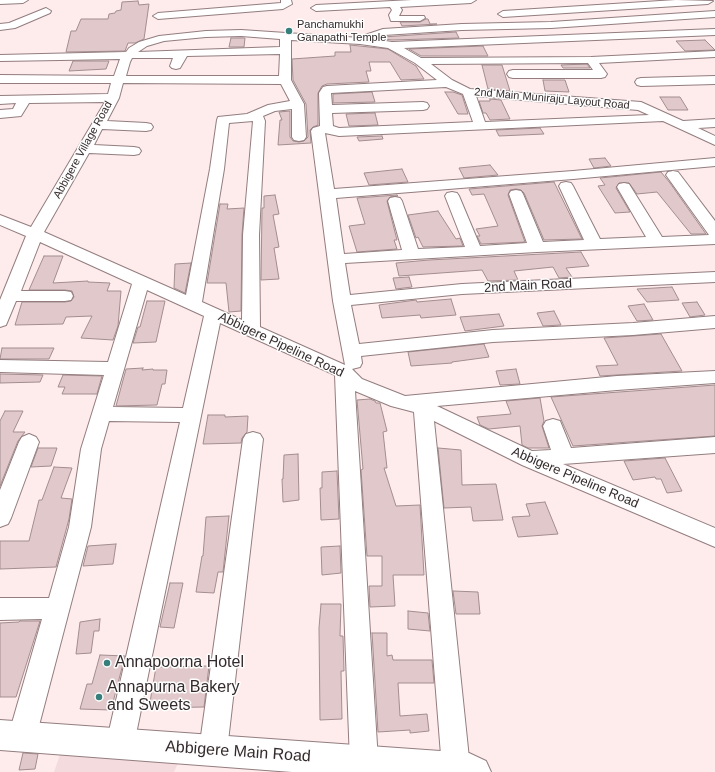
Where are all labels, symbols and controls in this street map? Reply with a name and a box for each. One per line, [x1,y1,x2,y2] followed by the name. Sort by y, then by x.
[297,18,386,44] place label: Panchamukhi Ganapathi Temple
[284,26,294,36] marker: Panchamukhi Ganapathi Temple
[474,86,630,112] street label: 2nd Main Muniraju Layout Road
[51,99,115,201] street label: Abbigere Village Road
[484,276,572,296] street label: 2nd Main Road
[216,309,346,381] street label: Abbigere Pipeline Road
[509,444,641,512] street label: Abbigere Pipeline Road
[115,653,244,673] place label: Annapoorna Hotel
[102,658,112,668] marker: Annapoorna Hotel
[107,678,240,716] place label: Annapurna Bakery and Sweets
[94,692,104,702] marker: Annapurna Bakery and Sweets
[165,737,311,767] street label: Abbigere Main Road

